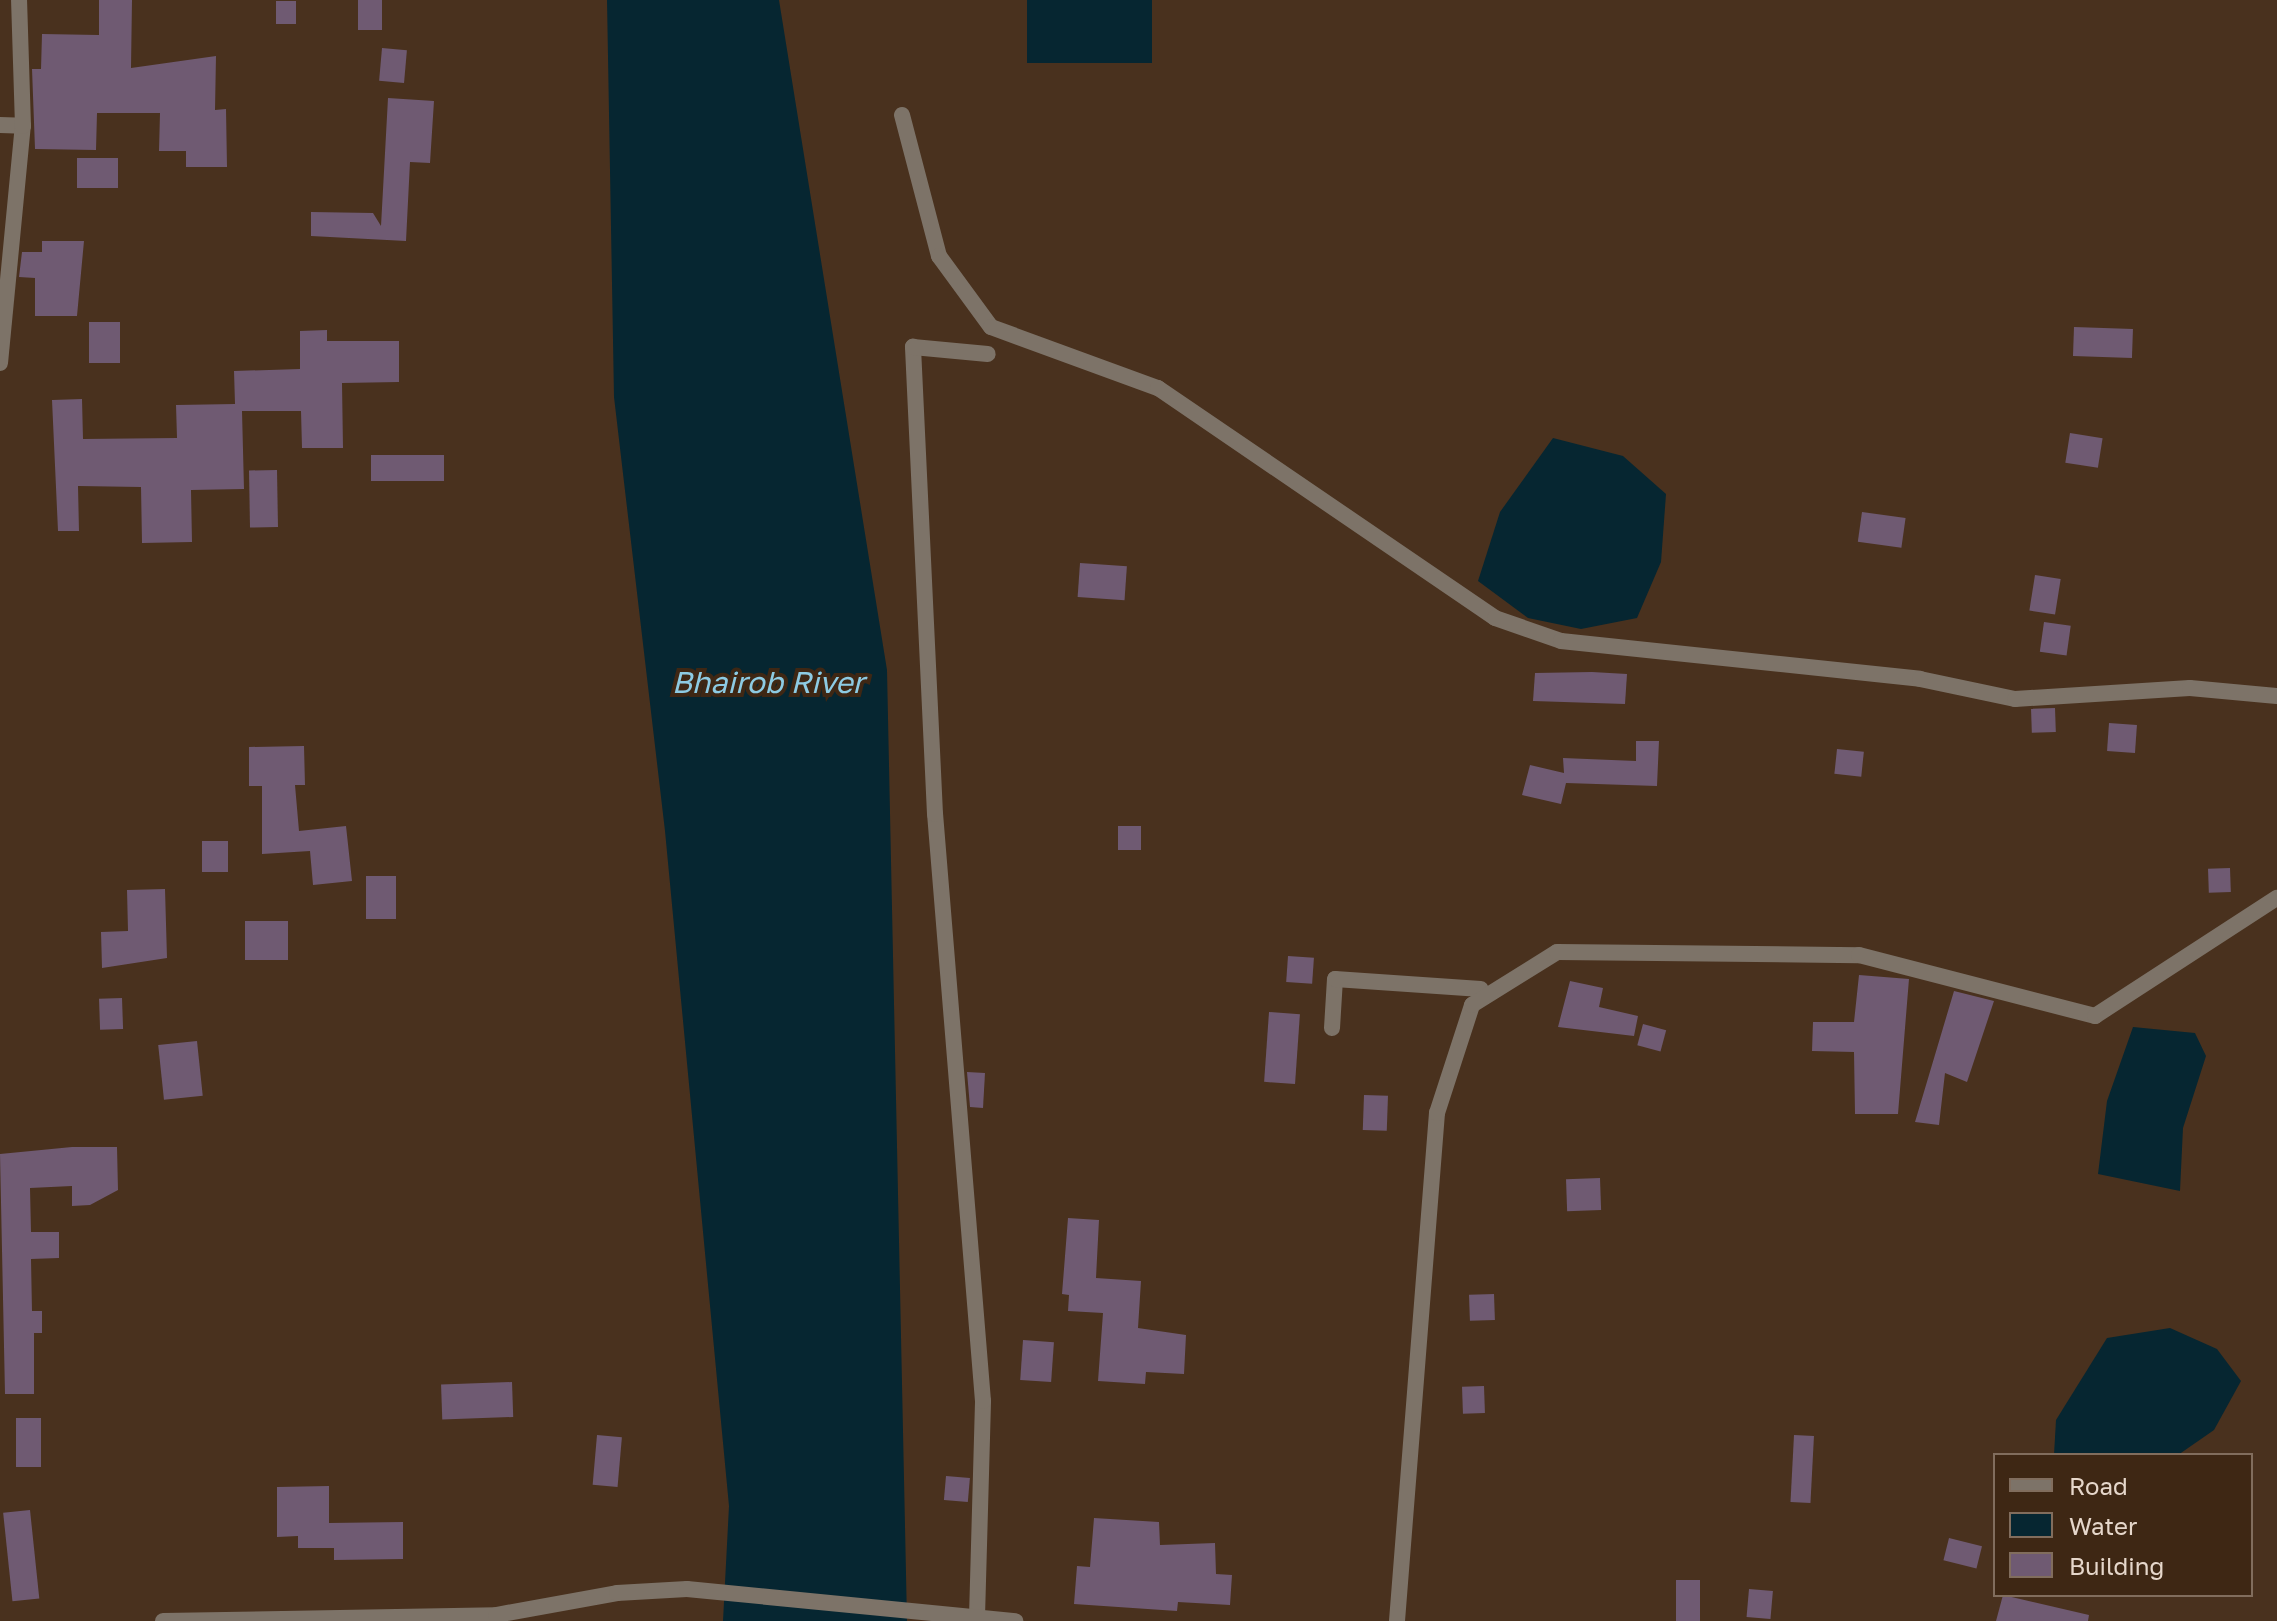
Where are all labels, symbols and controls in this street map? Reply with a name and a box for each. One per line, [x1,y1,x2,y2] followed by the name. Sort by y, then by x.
[672,664,864,700] water label: Bhairob River
[1993,1453,2253,1597] legend
[2069,1471,2128,1500] text: Road
[2069,1511,2137,1540] text: Water
[2069,1551,2164,1580] text: Building

